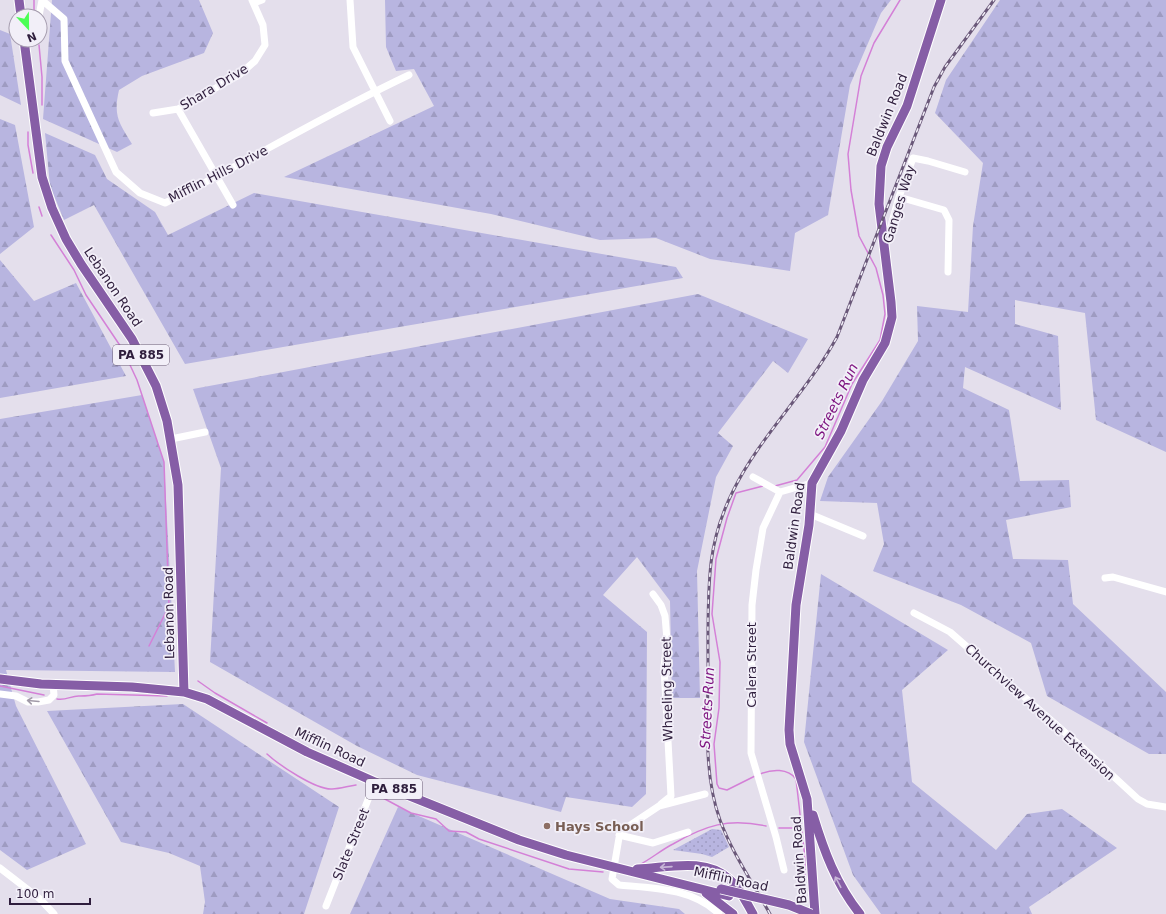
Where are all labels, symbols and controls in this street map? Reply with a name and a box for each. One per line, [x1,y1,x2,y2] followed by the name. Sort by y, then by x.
[8,8,48,48] north arrow
[25,29,38,45] text: N
[177,61,251,113] street label: Shara Drive
[864,71,910,159] street label: Baldwin Road
[166,142,270,206] street label: Mifflin Hills Drive
[880,163,918,245] street label: Ganges Way
[81,244,145,330] street label: Lebanon Road
[113,345,169,365] road number: PA 885
[811,361,861,441] water label: Streets Run
[780,481,808,571] street label: Baldwin Road
[161,567,177,659] street label: Lebanon Road
[744,622,759,708] street label: Calera Street
[659,637,675,741] street label: Wheeling Street
[962,641,1118,783] street label: Churchview Avenue Extension
[697,667,717,749] water label: Streets Run
[26,698,39,705] one-way arrow
[292,724,368,770] street label: Mifflin Road
[366,779,422,799] road number: PA 885
[330,806,372,882] street label: Slate Street
[788,816,810,904] street label: Baldwin Road
[555,819,644,834] place label: Hays School
[542,821,552,831] marker: Hays School
[660,864,673,871] one-way arrow
[692,864,770,894] street label: Mifflin Road
[834,876,842,888] one-way arrow
[10,880,90,906] scale bar
[16,887,54,901] text: 100 m

